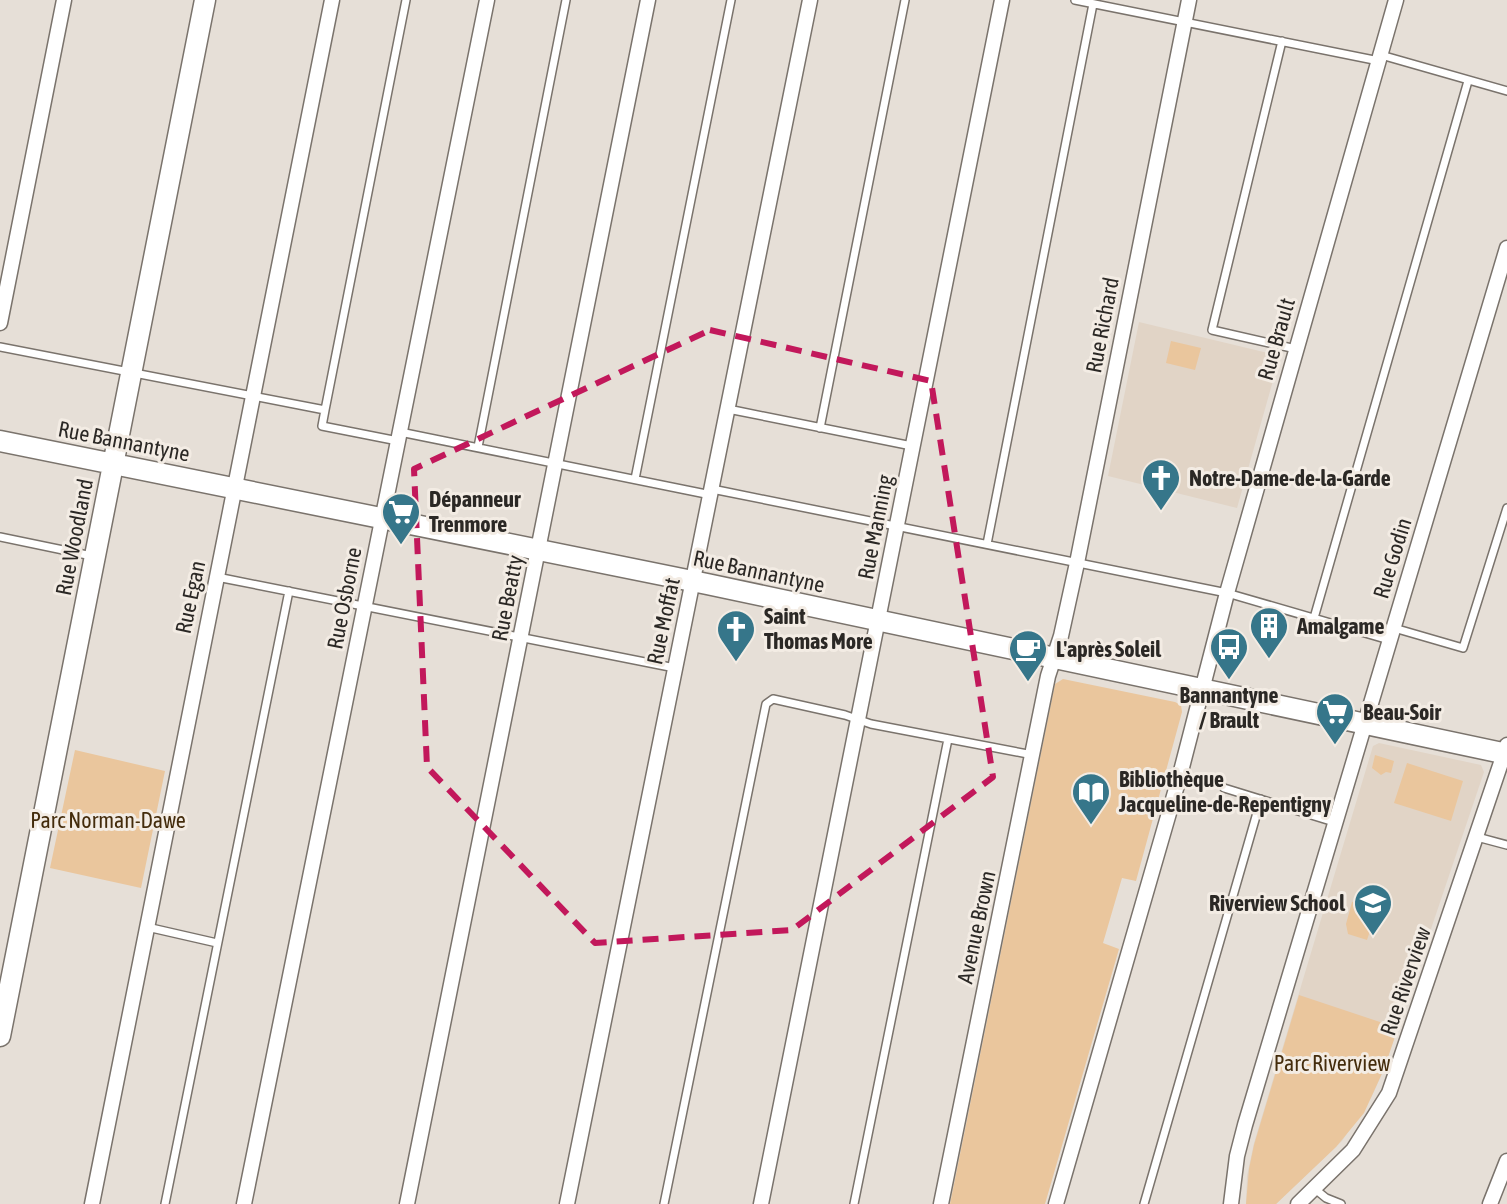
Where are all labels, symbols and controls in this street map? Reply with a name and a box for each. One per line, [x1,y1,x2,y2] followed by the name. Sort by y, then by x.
[1080,275,1124,375] street label: Rue Richard
[1252,295,1300,383] street label: Rue Brault
[56,415,192,467] street label: Rue Bannantyne
[1140,457,1182,512] church icon: Notre-Dame-de-la-Garde
[1189,465,1391,491] place label: Notre-Dame-de-la-Garde
[852,472,898,582] street label: Rue Manning
[50,477,98,597] street label: Rue Woodland
[429,486,521,537] place label: Dépanneur Trenmore
[380,491,422,546] supermarket icon: Dépanneur Trenmore
[1367,515,1417,601] street label: Rue Godin
[691,544,827,598] street label: Rue Bannantyne
[321,545,367,651] street label: Rue Osborne
[486,553,528,643] street label: Rue Beatty
[170,558,210,636] street label: Rue Egan
[641,575,685,667] street label: Rue Moffat
[764,603,873,654] place label: Saint Thomas More
[1248,605,1290,660] building icon: Amalgame
[715,608,757,663] church icon: Saint Thomas More
[1296,613,1384,639] place label: Amalgame
[1208,626,1250,681] bus stop icon: Bannantyne / Brault
[1007,628,1049,683] cafe icon: L'après Soleil
[1056,636,1162,662] place label: L'après Soleil
[1180,682,1278,733] place label: Bannantyne / Brault
[1314,691,1356,746] supermarket icon: Beau-Soir
[1363,699,1441,725] place label: Beau-Soir
[1118,766,1331,817] place label: Bibliothèque Jacqueline-de-Repentigny
[1070,771,1112,826] library icon: Bibliothèque Jacqueline-de-Repentigny
[30,807,186,833] park label: Parc Norman-Dawe
[951,868,1001,986] street label: Avenue Brown
[1352,882,1394,937] school or university icon: Riverview School
[1209,890,1346,916] place label: Riverview School
[1374,923,1436,1039] street label: Rue Riverview
[1274,1050,1390,1076] park label: Parc Riverview

